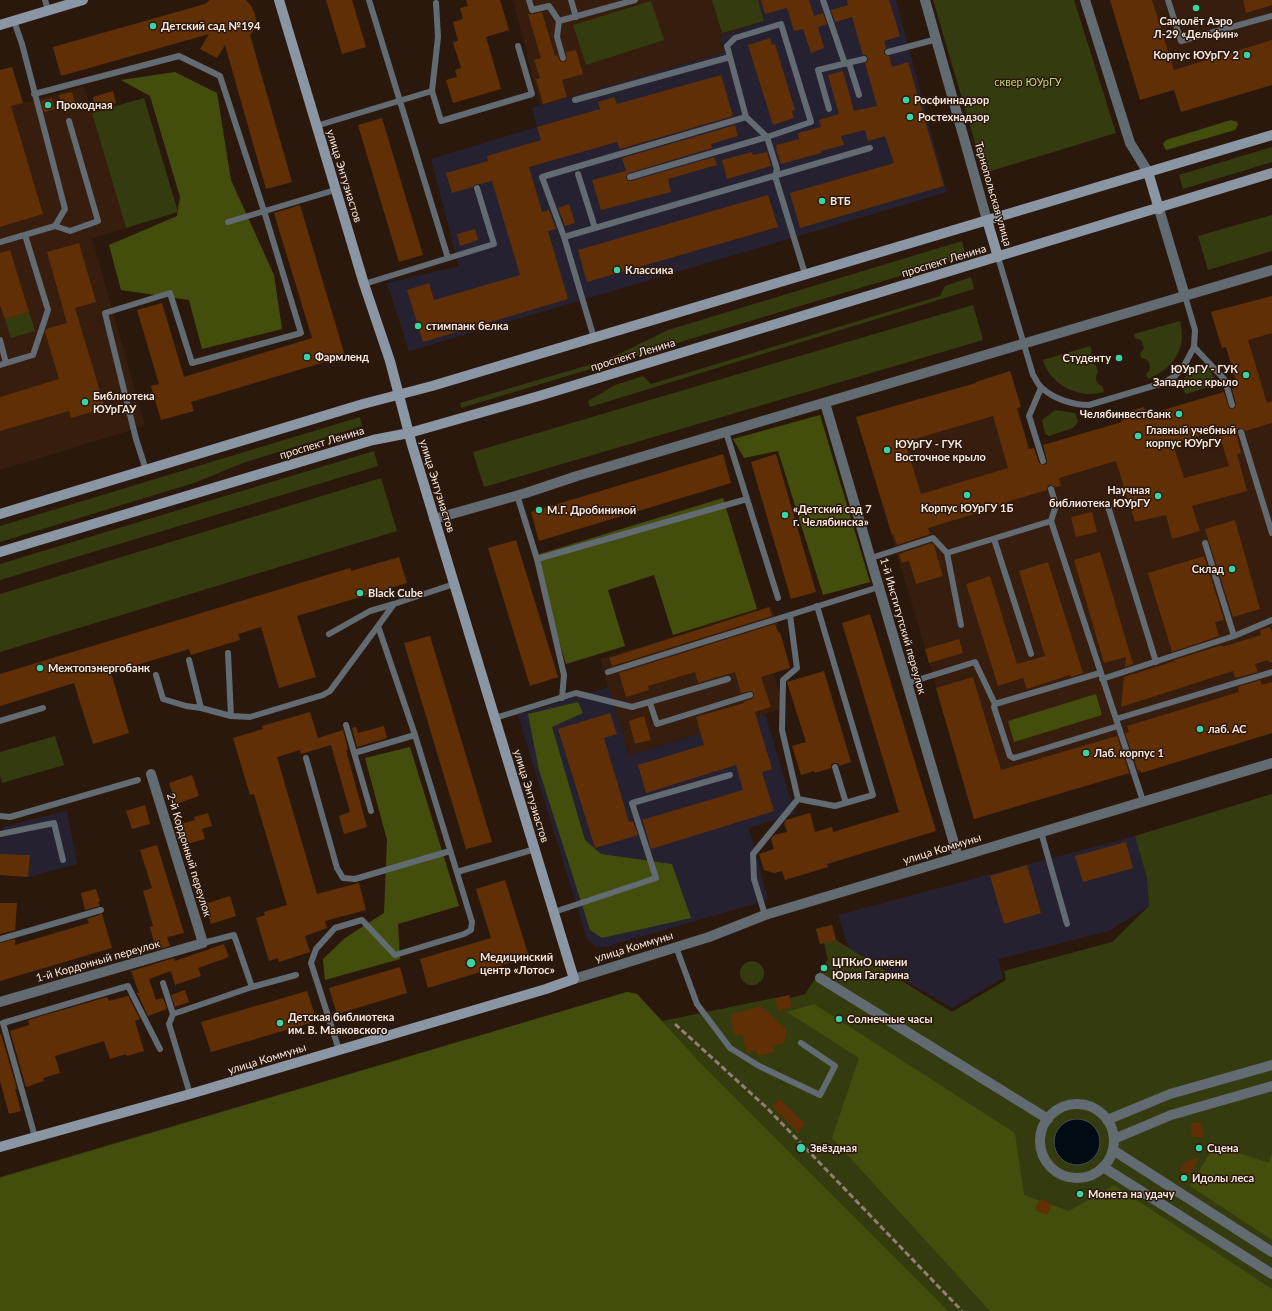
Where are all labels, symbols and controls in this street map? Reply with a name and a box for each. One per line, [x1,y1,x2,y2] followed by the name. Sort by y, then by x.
[1191,3,1201,13] marker: Самолёт Аэро Л-29 «Дельфин»
[1154,14,1238,40] place label: Самолёт Аэро Л-29 «Дельфин»
[161,19,260,33] place label: Детский сад №194
[148,21,158,31] marker: Детский сад №194
[1153,48,1239,62] place label: Корпус ЮУрГУ 2
[1242,50,1252,60] marker: Корпус ЮУрГУ 2
[994,75,1062,89] park label: сквер ЮУрГУ
[914,93,989,107] place label: Росфиннадзор
[901,95,911,105] marker: Росфиннадзор
[56,98,112,112] place label: Проходная
[43,100,53,110] marker: Проходная
[918,110,990,124] place label: Ростехнадзор
[905,112,915,122] marker: Ростехнадзор
[324,128,364,224] street label: улица Энтузиастов
[972,140,1014,248] street label: Тернопольская улица
[830,194,851,208] place label: ВТБ
[817,196,827,206] marker: ВТБ
[900,242,988,280] street label: проспект Ленина
[625,263,673,277] place label: Классика
[612,265,622,275] marker: Классика
[426,319,509,333] place label: стимпанк белка
[413,321,423,331] marker: стимпанк белка
[589,336,677,374] street label: проспект Ленина
[315,350,369,364] place label: Фармленд
[1063,351,1111,365] place label: Студенту
[302,352,312,362] marker: Фармленд
[1114,353,1124,363] marker: Студенту
[1153,362,1238,388] place label: ЮУрГУ - ГУК Западное крыло
[1241,370,1251,380] marker: ЮУрГУ - ГУК Западное крыло
[93,389,155,415] place label: Библиотека ЮУрГАУ
[80,397,90,407] marker: Библиотека ЮУрГАУ
[1080,407,1171,421] place label: Челябинвестбанк
[1174,409,1184,419] marker: Челябинвестбанк
[1146,423,1236,449] place label: Главный учебный корпус ЮУрГУ
[278,424,366,462] street label: проспект Ленина
[1133,431,1143,441] marker: Главный учебный корпус ЮУрГУ
[895,437,986,463] place label: ЮУрГУ - ГУК Восточное крыло
[417,438,457,534] street label: улица Энтузиастов
[882,445,892,455] marker: ЮУрГУ - ГУК Восточное крыло
[1049,483,1150,509] place label: Научная библиотека ЮУрГУ
[962,490,972,500] marker: Корпус ЮУрГУ 1Б
[1153,491,1163,501] marker: Научная библиотека ЮУрГУ
[921,501,1013,515] place label: Корпус ЮУрГУ 1Б
[793,502,872,528] place label: «Детский сад 7 г. Челябинска»
[547,503,636,517] place label: М.Г. Дробининой
[534,505,544,515] marker: М.Г. Дробининой
[780,510,790,520] marker: «Детский сад 7 г. Челябинска»
[877,556,929,696] street label: 1-й Институтский переулок
[1192,562,1224,576] place label: Склад
[1227,564,1237,574] marker: Склад
[368,586,423,600] place label: Black Cube
[355,588,365,598] marker: Black Cube
[48,661,150,675] place label: Межтопэнергобанк
[35,663,45,673] marker: Межтопэнергобанк
[1208,722,1247,736] place label: лаб. АС
[1195,724,1205,734] marker: лаб. АС
[1094,746,1164,760] place label: Лаб. корпус 1
[511,748,551,844] street label: улица Энтузиастов
[1081,748,1091,758] marker: Лаб. корпус 1
[164,792,214,918] street label: 2-й Кордонный переулок
[901,831,983,867] street label: улица Коммуны
[593,929,675,965] street label: улица Коммуны
[34,937,162,985] street label: 1-й Кордонный переулок
[480,950,555,976] place label: Медицинский центр «Лотос»
[832,955,909,981] place label: ЦПКиО имени Юрия Гагарина
[465,957,477,969] marker: Медицинский центр «Лотос»
[819,963,829,973] marker: ЦПКиО имени Юрия Гагарина
[288,1010,394,1036] place label: Детская библиотека им. В. Маяковского
[847,1012,933,1026] place label: Солнечные часы
[834,1014,844,1024] marker: Солнечные часы
[275,1018,285,1028] marker: Детская библиотека им. В. Маяковского
[226,1041,308,1077] street label: улица Коммуны
[810,1141,857,1155] place label: Звёздная
[1207,1141,1239,1155] place label: Сцена
[795,1142,807,1154] marker: Звёздная
[1194,1143,1204,1153] marker: Сцена
[1192,1171,1254,1185] place label: Идолы леса
[1179,1173,1189,1183] marker: Идолы леса
[1088,1187,1174,1201] place label: Монета на удачу
[1075,1189,1085,1199] marker: Монета на удачу

